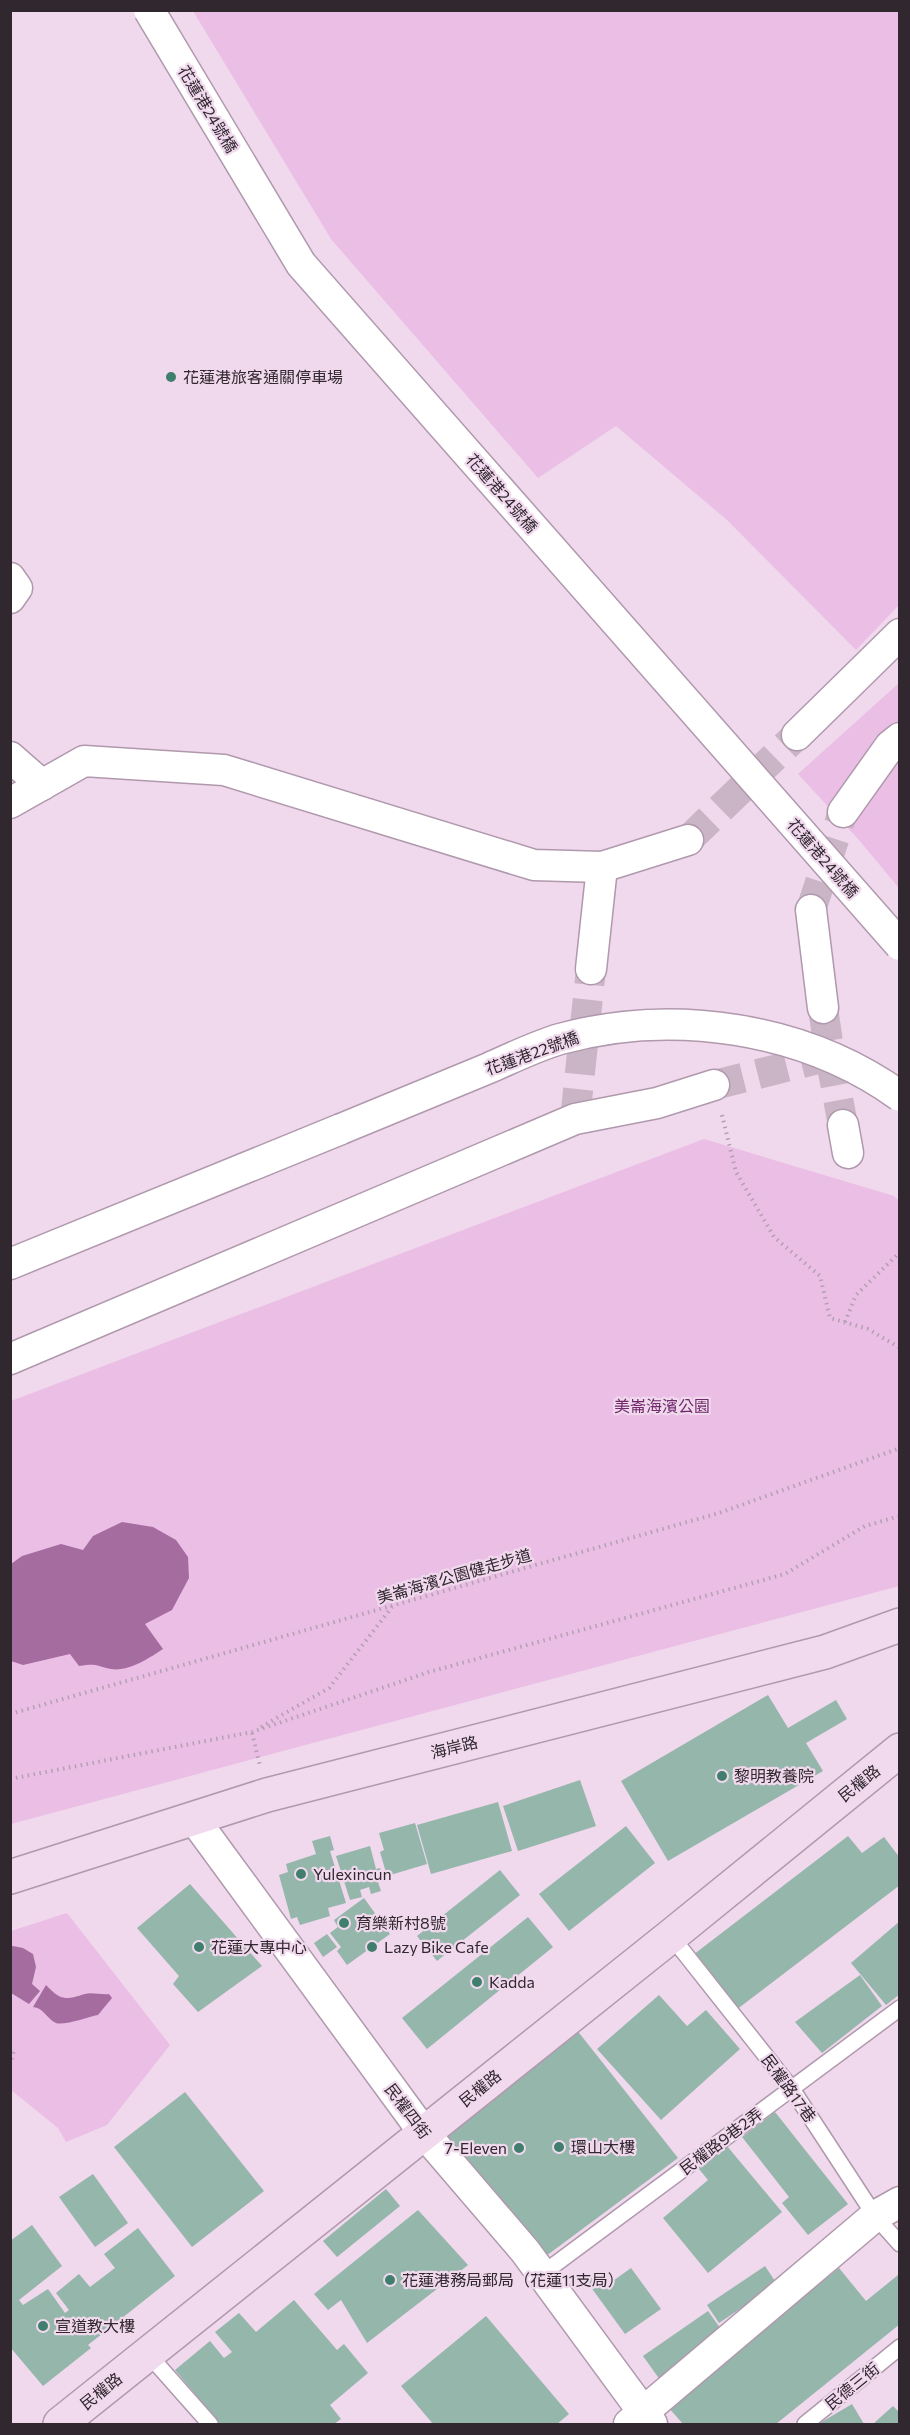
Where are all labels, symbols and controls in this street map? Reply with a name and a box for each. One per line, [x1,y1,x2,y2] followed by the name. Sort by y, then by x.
[175,62,242,156] street label: 花蓮港24號橋
[183,367,343,386] place label: 花蓮港旅客通關停車場
[164,370,178,384] marker: 花蓮港旅客通關停車場
[463,449,542,536] street label: 花蓮港24號橋
[784,814,863,901] street label: 花蓮港24號橋
[483,1027,581,1078] street label: 花蓮港22號橋
[614,1396,710,1415] park label: 美崙海濱公園
[374,1544,533,1607] street label: 美崙海濱公園健走步道
[428,1731,479,1762] street label: 海岸路
[834,1760,883,1805] street label: 民權路
[734,1766,814,1785] place label: 黎明教養院
[715,1769,729,1783] marker: 黎明教養院
[313,1864,392,1883] place label: Yulexincun
[294,1867,308,1881] marker: Yulexincun
[356,1913,446,1932] place label: 育樂新村8號
[337,1916,351,1930] marker: 育樂新村8號
[211,1937,307,1956] place label: 花蓮大專中心
[384,1937,489,1956] place label: Lazy Bike Cafe
[192,1940,206,1954] marker: 花蓮大專中心
[365,1940,379,1954] marker: Lazy Bike Cafe
[489,1972,535,1991] place label: Kadda
[470,1975,484,1989] marker: Kadda
[758,2050,820,2125] street label: 民權路17巷
[455,2065,504,2110] street label: 民權路
[382,2079,435,2142] street label: 民權四街
[676,2103,766,2178] street label: 民權路9巷2弄
[571,2137,635,2156] place label: 環山大樓
[444,2138,507,2157] place label: 7-Eleven
[552,2140,566,2154] marker: 環山大樓
[512,2141,526,2155] marker: 7-Eleven
[402,2270,624,2289] place label: 花蓮港務局郵局（花蓮11支局）
[383,2273,397,2287] marker: 花蓮港務局郵局（花蓮11支局）
[55,2316,135,2335] place label: 宣道教大樓
[36,2319,50,2333] marker: 宣道教大樓
[821,2358,883,2413] street label: 民德三街
[76,2368,125,2413] street label: 民權路

